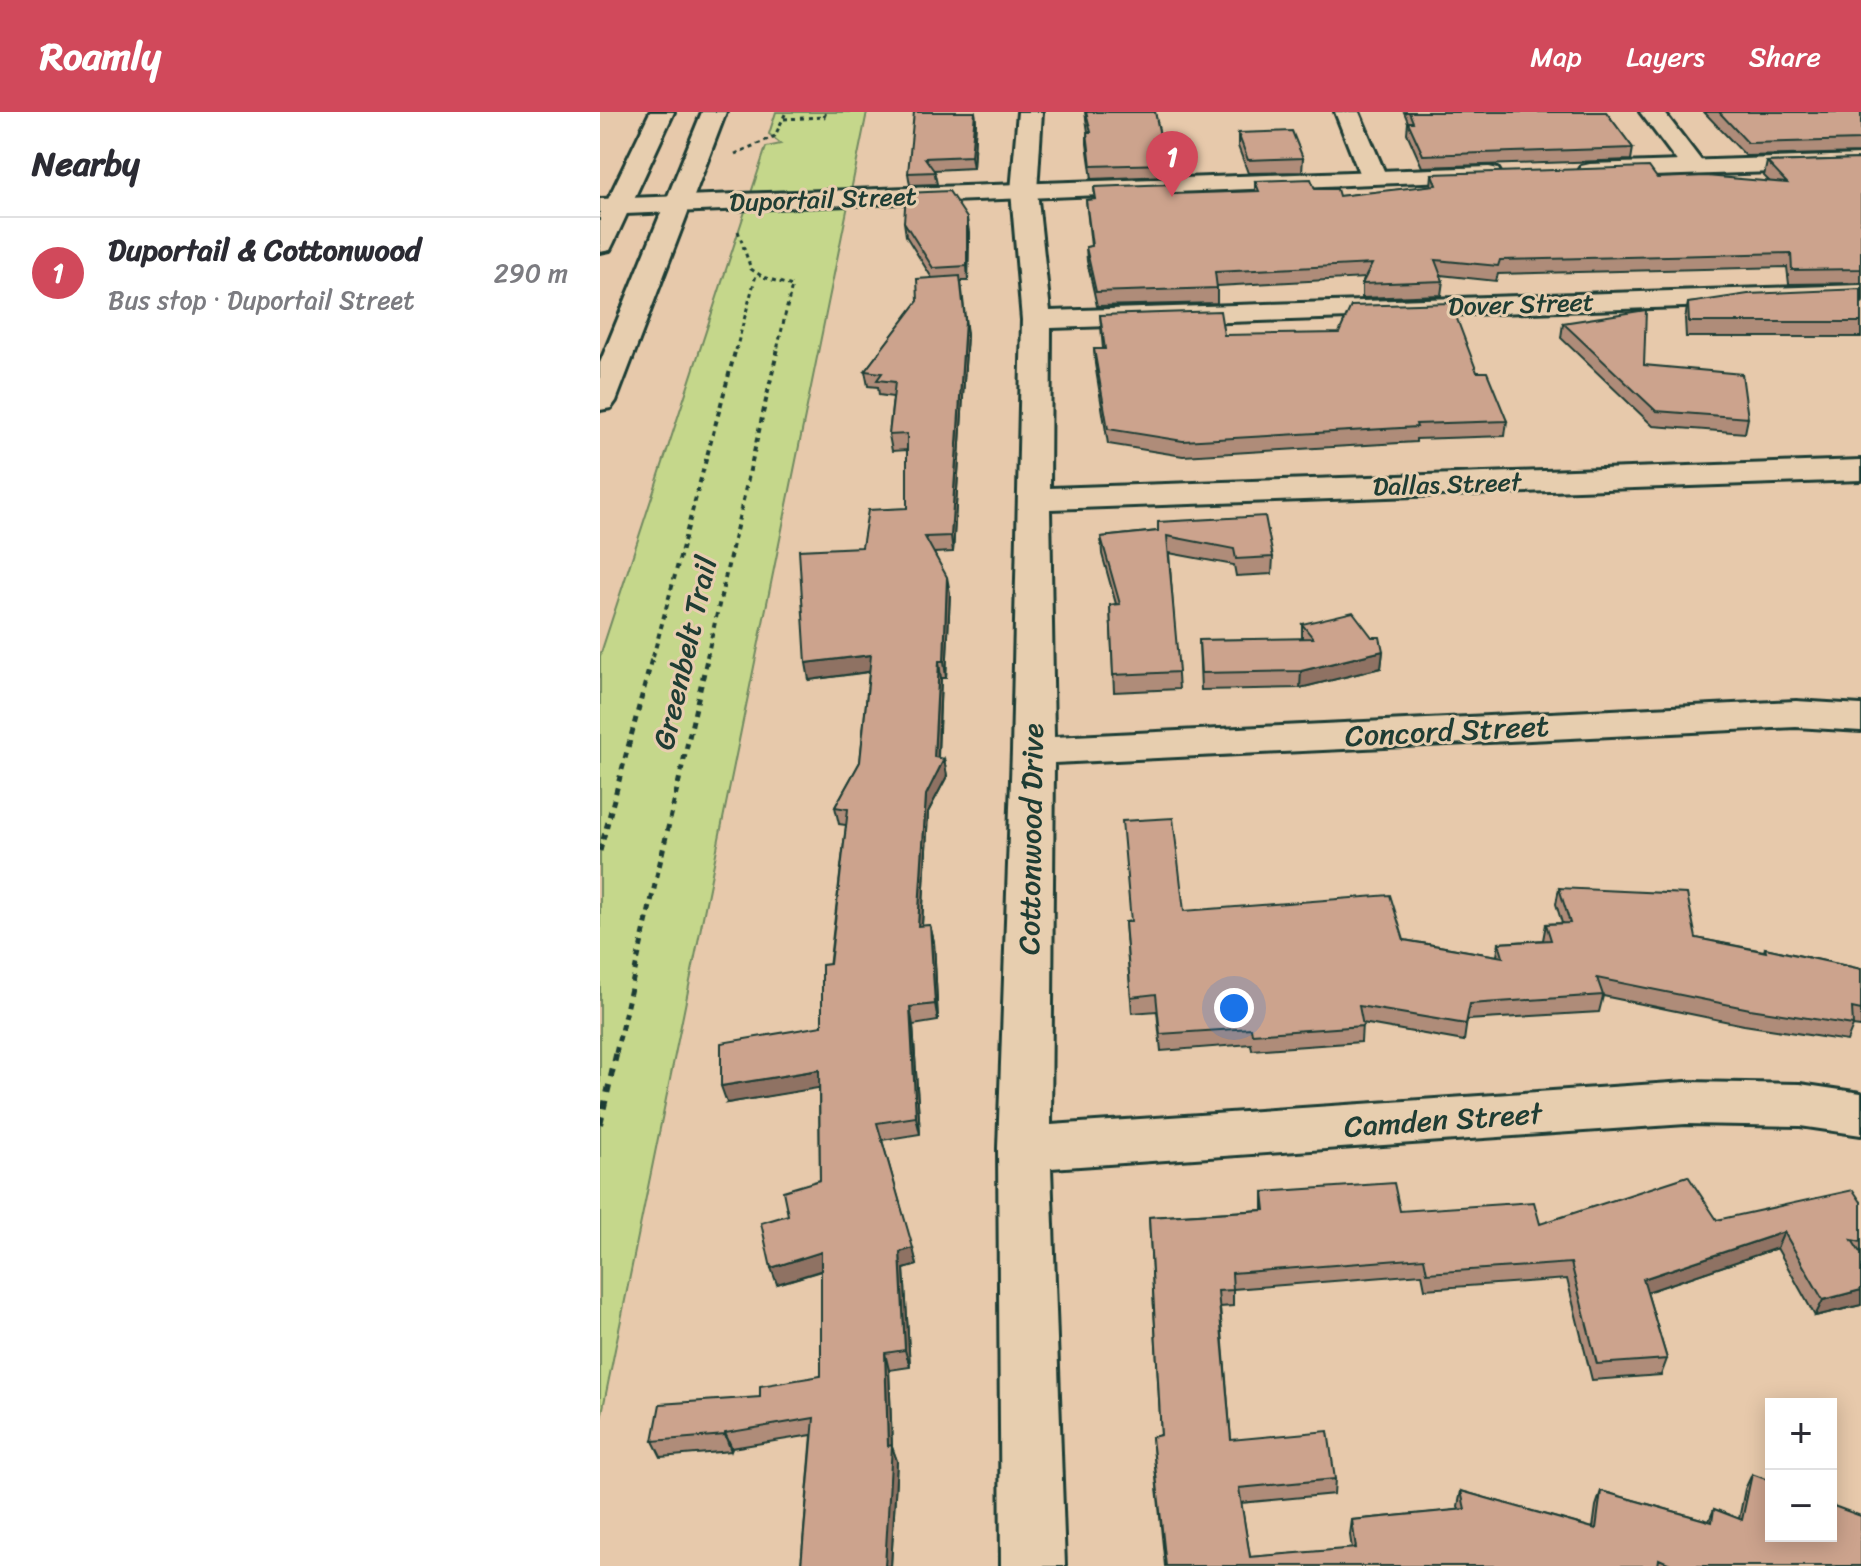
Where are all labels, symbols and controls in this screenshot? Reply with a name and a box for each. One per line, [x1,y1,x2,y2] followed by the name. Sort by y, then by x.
[40,23,161,90] text: Roamly
[1530,32,1582,81] text: Map
[1626,32,1705,81] text: Layers
[1749,32,1821,81] text: Share
[1146,131,1198,197] pin: 1
[32,134,140,194] text: Nearby
[728,173,918,225] street label: Duportail Street
[108,223,421,277] text: Duportail & Cottonwood
[52,250,64,296] text: 1
[494,250,568,296] text: 290 m
[108,277,415,323] text: Bus stop · Duportail Street
[1447,278,1595,330] street label: Dover Street
[1372,458,1524,510] street label: Dallas Street
[637,550,734,755] street label: Greenbelt Trail
[1344,699,1550,763] street label: Concord Street
[1002,723,1060,955] street label: Cottonwood Drive
[1214,988,1254,1028] your location
[1342,1086,1546,1154] street label: Camden Street
[1765,1398,1837,1542] map controls
[1765,1398,1837,1470] button: +
[1765,1470,1837,1542] button: −

